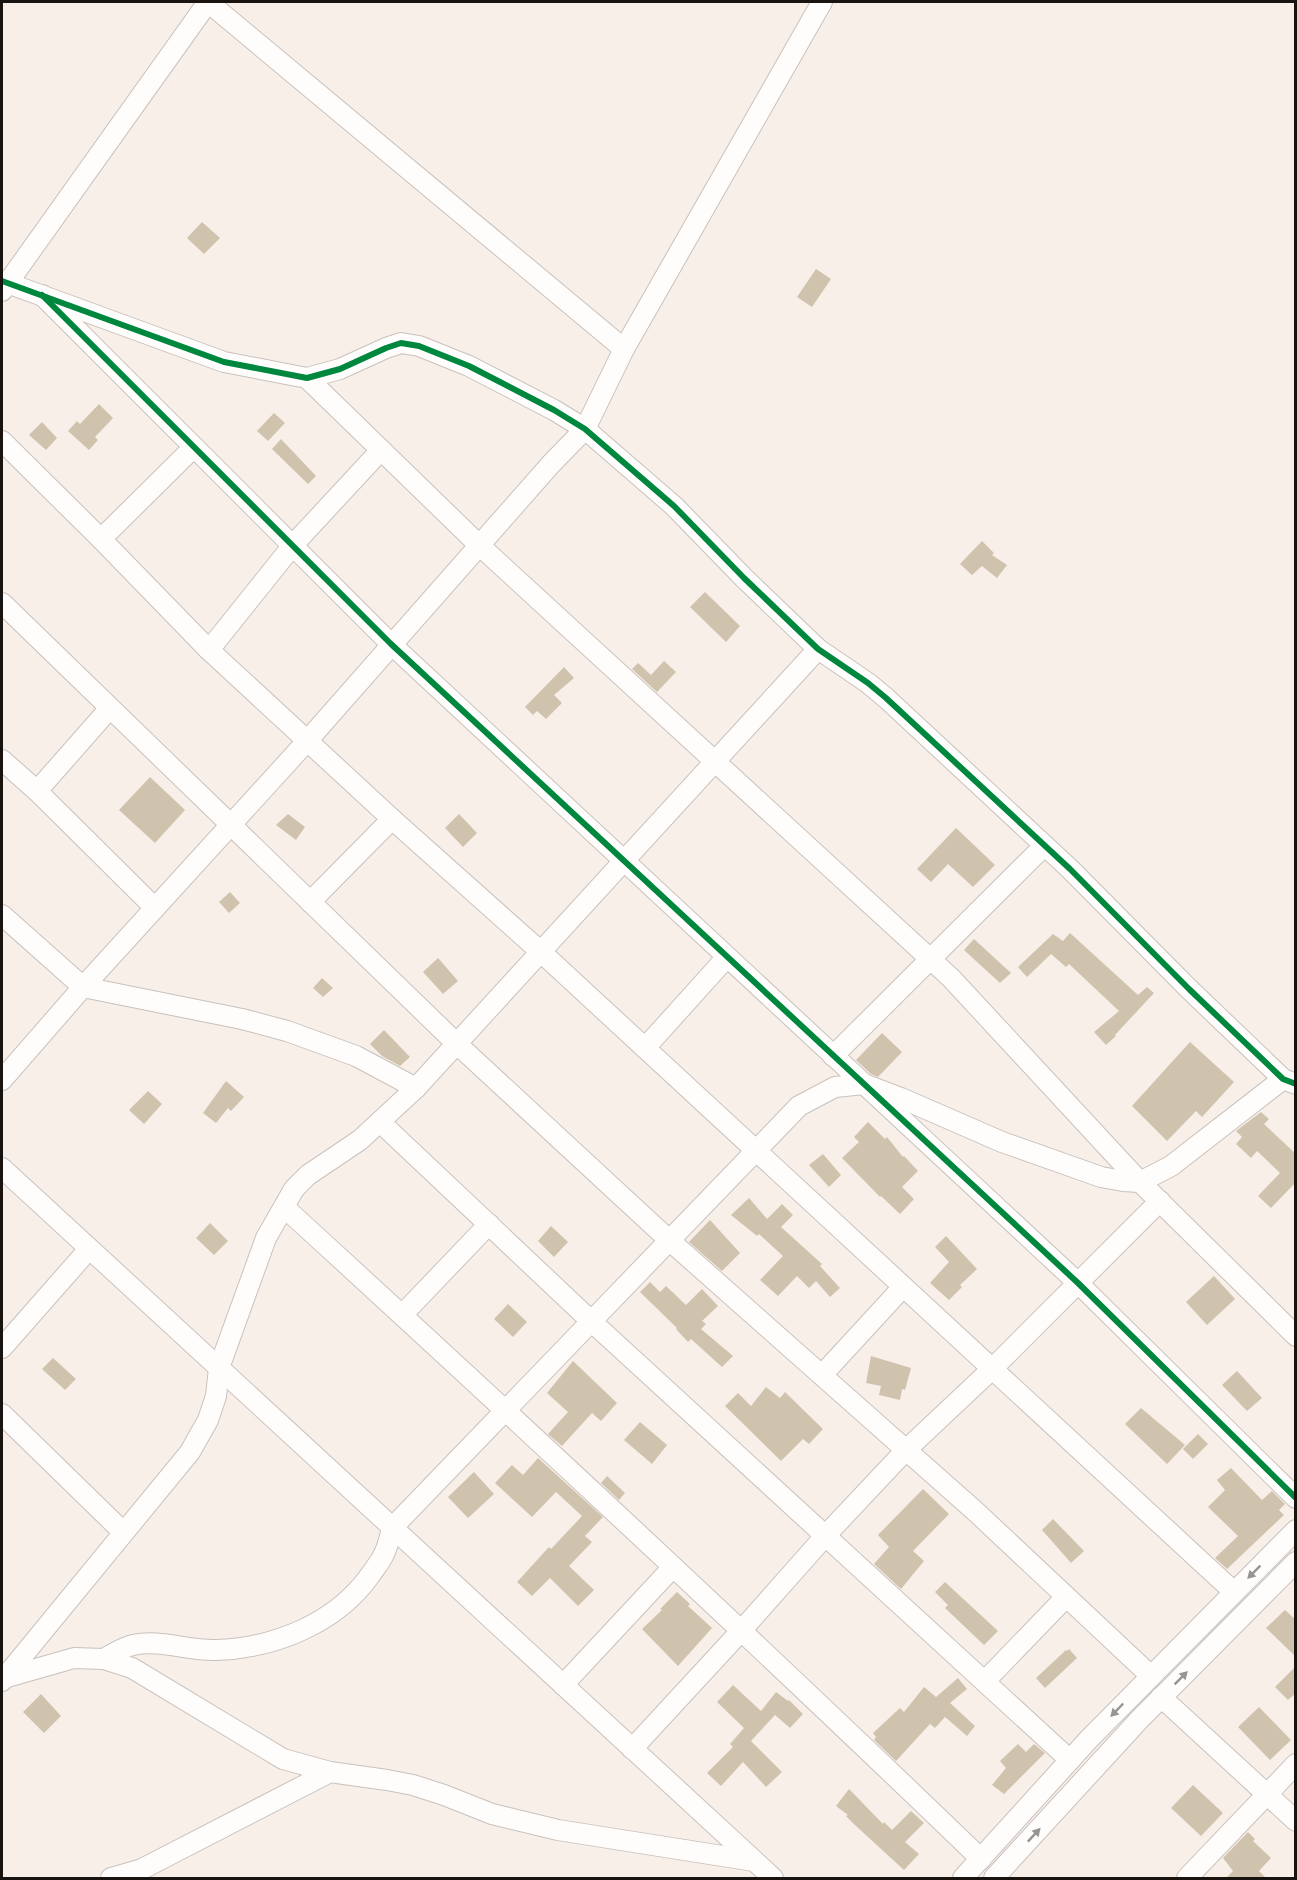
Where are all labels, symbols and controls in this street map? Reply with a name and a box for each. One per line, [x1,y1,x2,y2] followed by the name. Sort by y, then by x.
[1248,1564,1262,1578] one-way arrow
[1174,1671,1188,1685] one-way arrow
[1110,1703,1124,1718] one-way arrow
[1026,1828,1040,1842] one-way arrow

